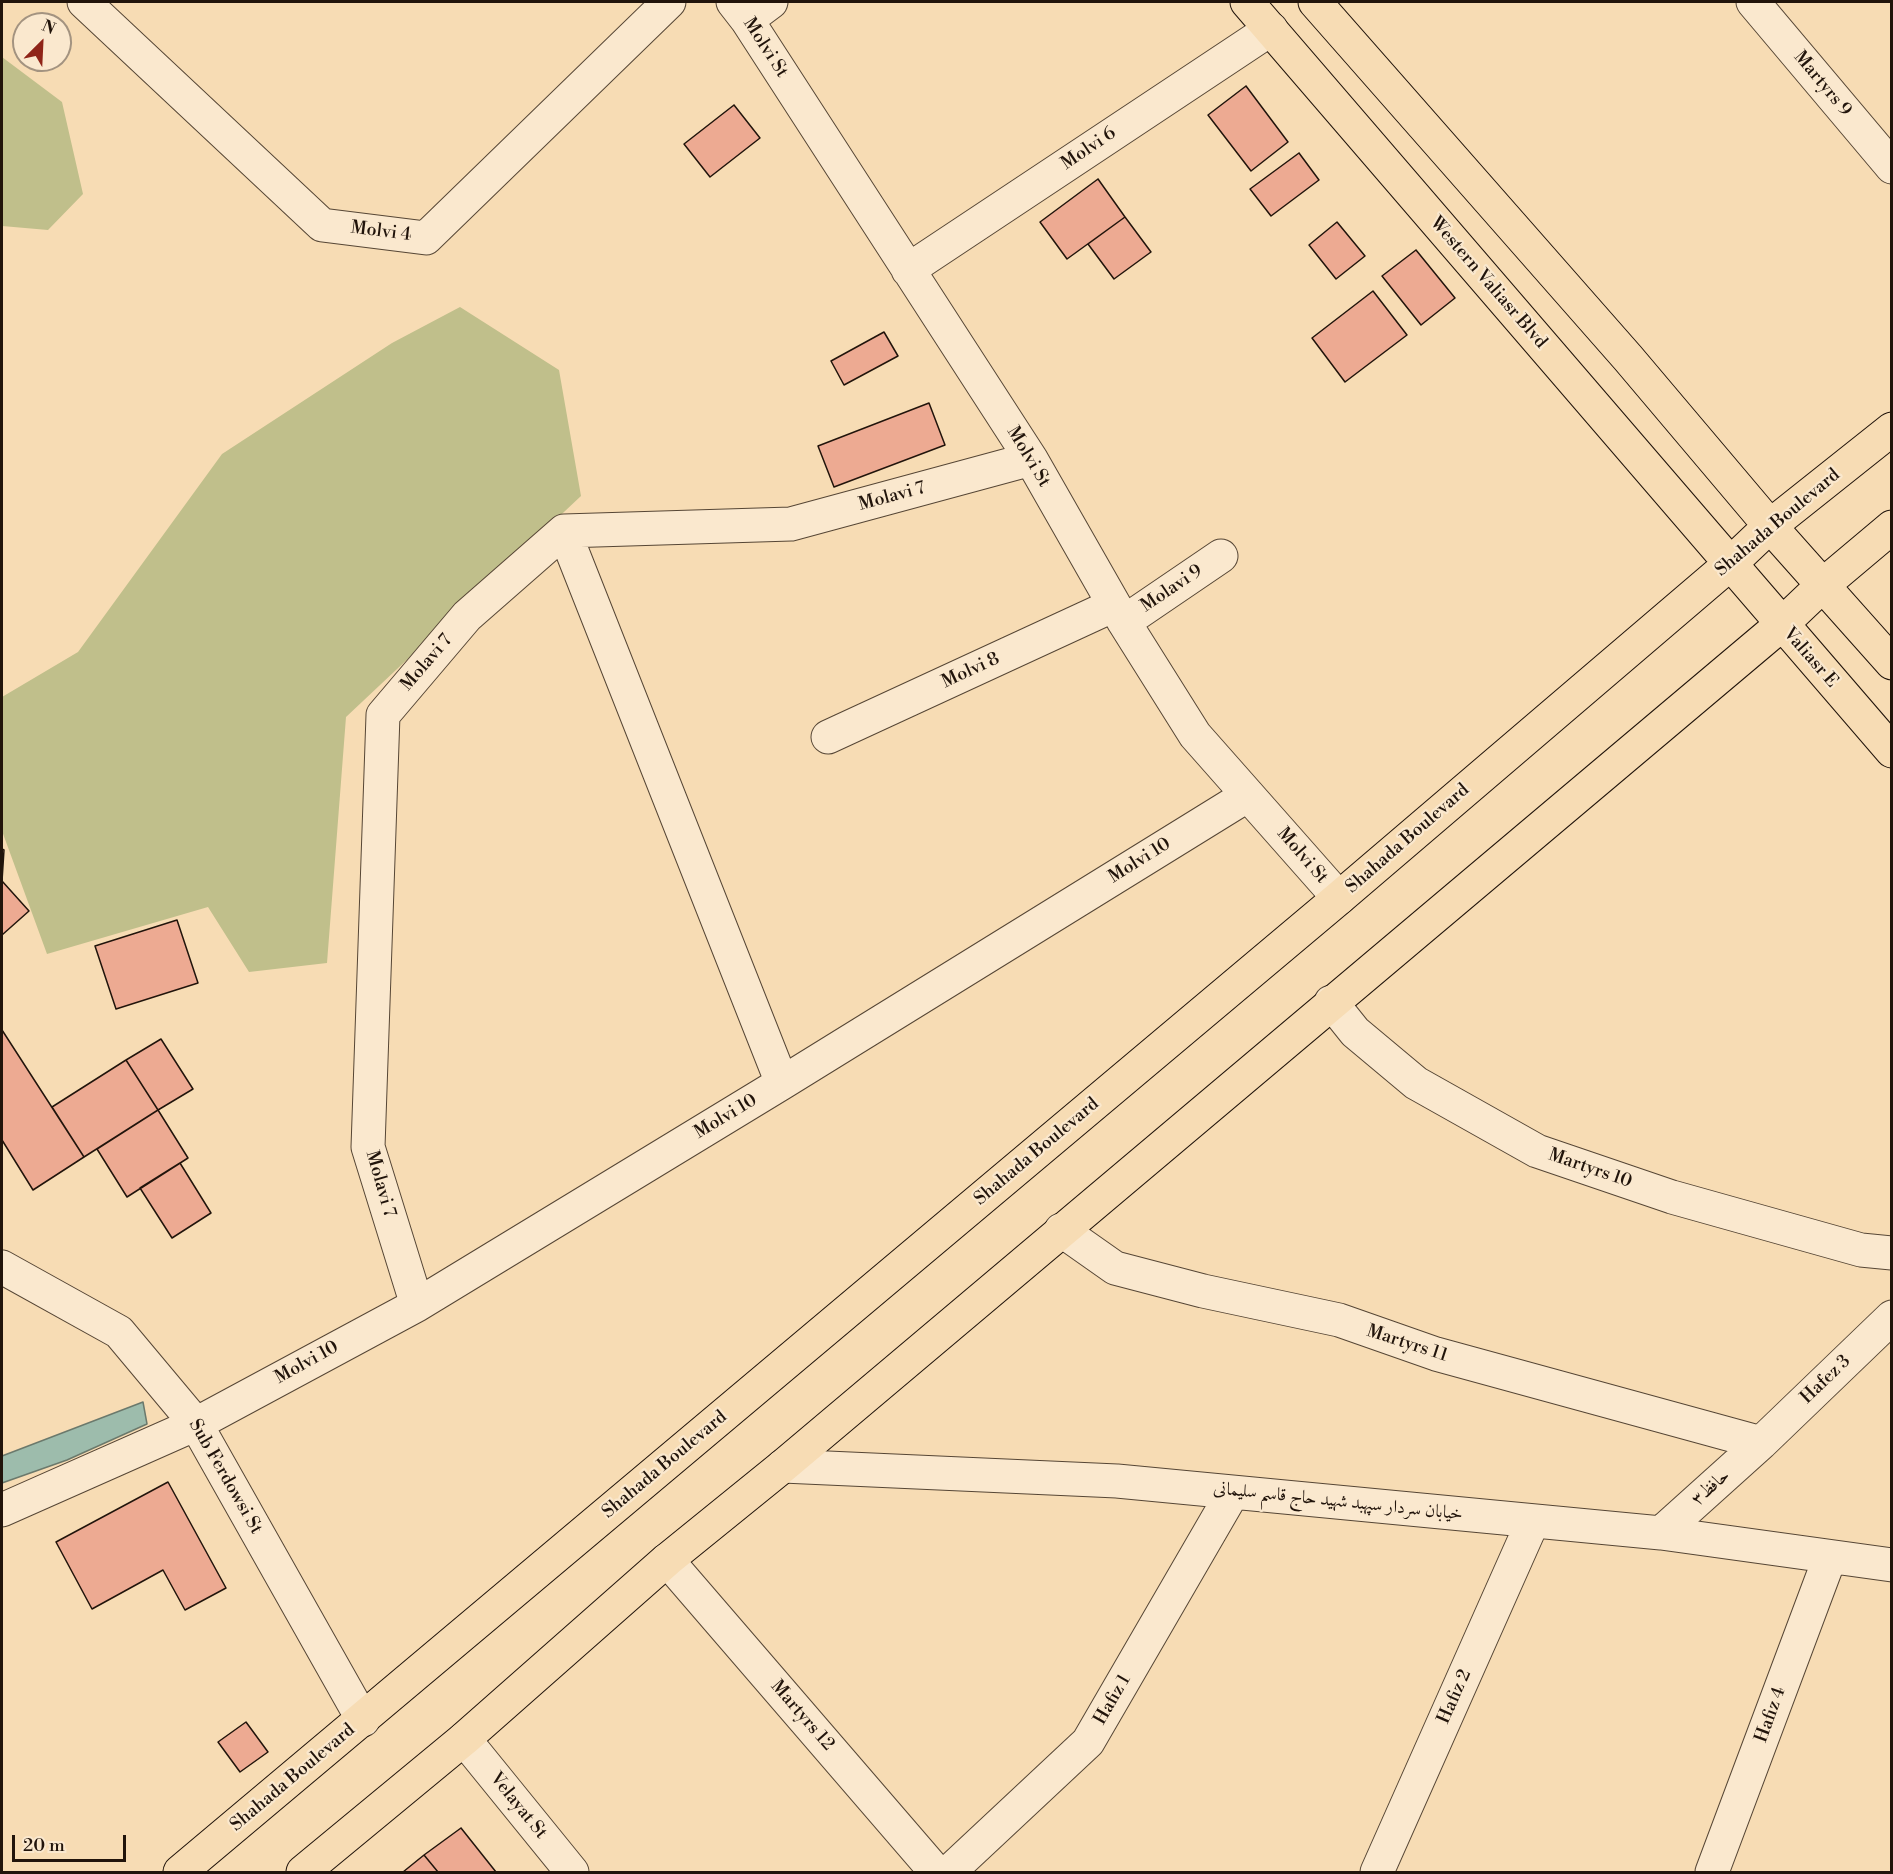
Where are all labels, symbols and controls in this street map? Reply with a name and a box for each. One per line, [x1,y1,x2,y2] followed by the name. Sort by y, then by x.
[12,12,72,72] north arrow
[738,14,792,82] street label: Molvi St
[39,16,58,39] text: N
[1788,47,1856,121] street label: Martyrs 9
[1058,123,1120,175] street label: Molvi 6
[1425,213,1551,353] street label: Western Valiasr Blvd
[349,218,413,246] street label: Molvi 4
[1002,423,1054,491] street label: Molvi St
[1711,465,1845,581] street label: Shahada Boulevard
[856,478,928,516] street label: Molavi 7
[1137,561,1207,617] street label: Molavi 9
[1778,624,1842,692] street label: Valiasr E
[397,630,457,696] street label: Molavi 7
[939,648,1003,694] street label: Molvi 8
[1342,780,1474,898] street label: Shahada Boulevard
[1272,824,1332,888] street label: Molvi St
[1105,833,1175,889] street label: Molvi 10
[691,1090,761,1144] street label: Molvi 10
[970,1094,1104,1210] street label: Shahada Boulevard
[1545,1145,1635,1193] street label: Martyrs 10
[360,1148,400,1220] street label: Molavi 7
[1364,1321,1450,1367] street label: Martyrs 11
[271,1337,343,1389] street label: Molvi 10
[1797,1351,1855,1409] street label: Hafez 3
[598,1407,732,1523] street label: Shahada Boulevard
[183,1416,267,1538] street label: Sub Ferdowsi St
[1687,1465,1735,1511] street label: حافظ۳
[1212,1478,1464,1526] street label: خیابان سردار سپهبد شهید حاج قاسم سلیمانی
[1434,1666,1476,1728] street label: Hafiz 2
[1090,1671,1136,1729] street label: Hafiz 1
[766,1676,838,1756] street label: Martyrs 12
[1751,1684,1791,1746] street label: Hafiz 4
[226,1720,360,1836] street label: Shahada Boulevard
[485,1768,551,1844] street label: Velayat St
[15,1823,129,1861] scale bar
[23,1834,65,1857] text: 20 m

